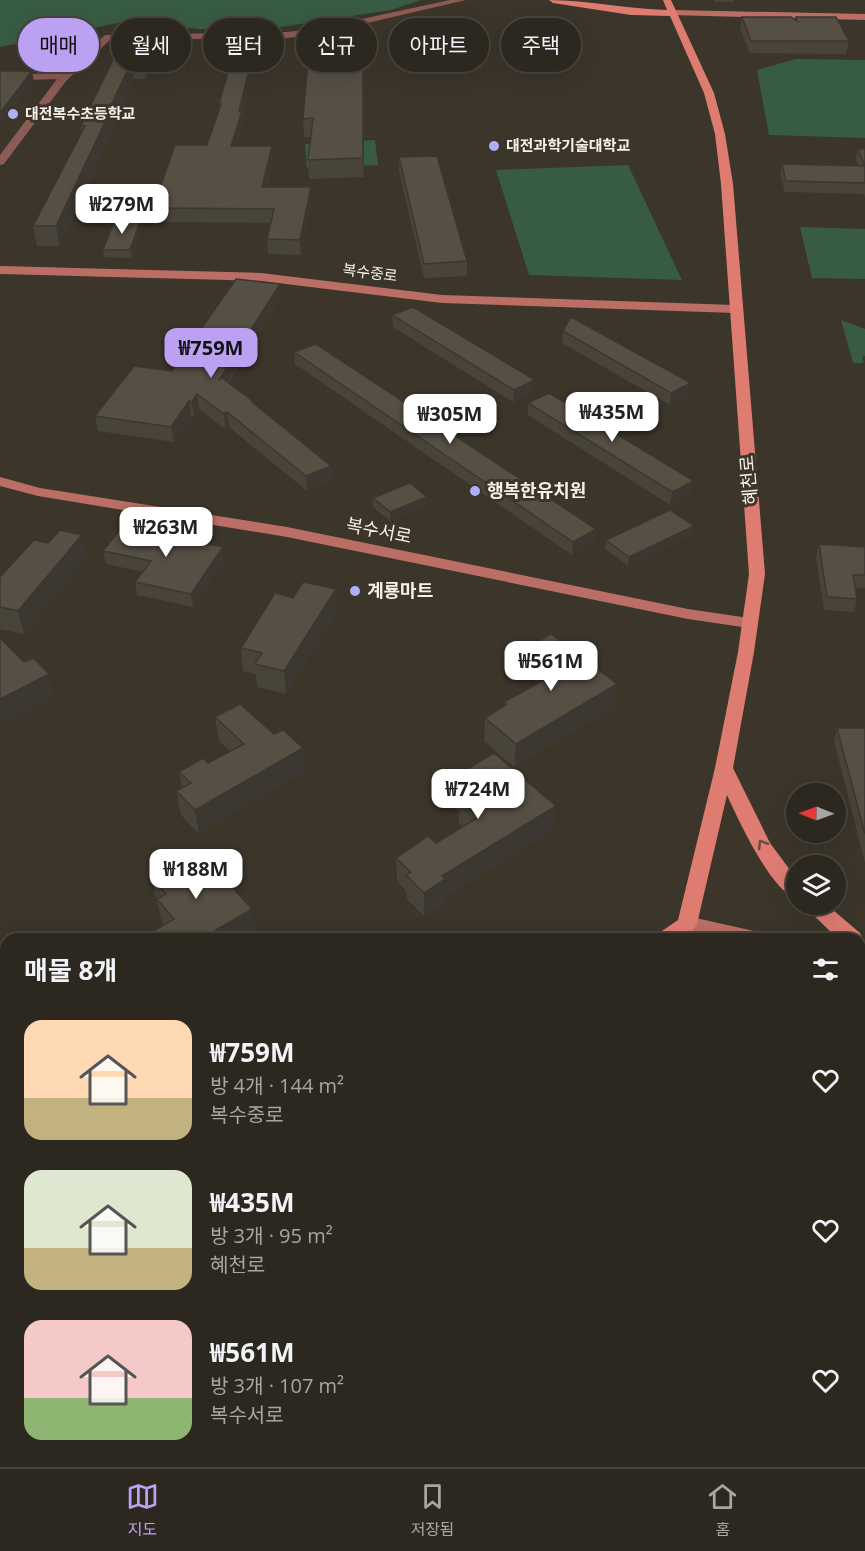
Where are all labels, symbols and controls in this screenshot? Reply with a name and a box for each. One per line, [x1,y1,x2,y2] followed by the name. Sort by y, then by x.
[18,18,99,72] chip: 매매
[111,18,191,72] chip: 월세
[203,18,284,72] chip: 필터
[296,18,377,72] chip: 신규
[389,18,489,72] chip: 아파트
[501,18,581,72] chip: 주택
[25,103,136,123] place label: 대전복수초등학교
[6,107,20,121] marker: 대전복수초등학교
[506,135,630,155] place label: 대전과학기술대학교
[487,139,501,153] marker: 대전과학기술대학교
[80,184,164,235] pin: ₩279M
[90,190,154,217] text: ₩279M
[342,259,399,285] street label: 복수중로
[169,328,253,379] pin: ₩759M
[179,334,243,361] text: ₩759M
[570,392,654,443] pin: ₩435M
[408,394,492,445] pin: ₩305M
[580,398,644,425] text: ₩435M
[418,400,482,427] text: ₩305M
[734,454,762,506] street label: 혜천로
[487,478,586,502] place label: 행복한유치원
[468,484,482,498] marker: 행복한유치원
[124,507,208,558] pin: ₩263M
[344,512,414,548] street label: 복수서로
[134,513,198,540] text: ₩263M
[367,578,433,602] place label: 계룡마트
[348,584,362,598] marker: 계룡마트
[509,641,593,692] pin: ₩561M
[519,647,583,674] text: ₩561M
[436,769,520,820] pin: ₩724M
[446,775,510,802] text: ₩724M
[786,783,846,843] north arrow
[786,783,846,915] map controls
[757,840,769,850] one-way arrow
[154,849,238,900] pin: ₩188M
[164,855,228,882] text: ₩188M
[786,855,846,915] button: layers
[24,952,117,988] text: 매물 8개
[809,953,842,986] icon: filters
[210,1034,294,1070] text: ₩759M
[72,1044,144,1116] icon: home
[809,1064,842,1097] icon: heart
[210,1072,344,1099] text: 방 4개 · 144 m²
[210,1101,284,1128] text: 복수중로
[210,1184,294,1220] text: ₩435M
[72,1194,144,1266] icon: home
[809,1214,842,1247] icon: heart
[210,1222,333,1249] text: 방 3개 · 95 m²
[210,1251,265,1278] text: 혜천로
[210,1334,294,1370] text: ₩561M
[72,1344,144,1416] icon: home
[809,1364,842,1397] icon: heart
[210,1372,344,1399] text: 방 3개 · 107 m²
[210,1401,284,1428] text: 복수서로
[126,1480,159,1540] tab: 지도
[410,1480,455,1540] tab: 저장됨
[706,1480,739,1540] tab: 홈

